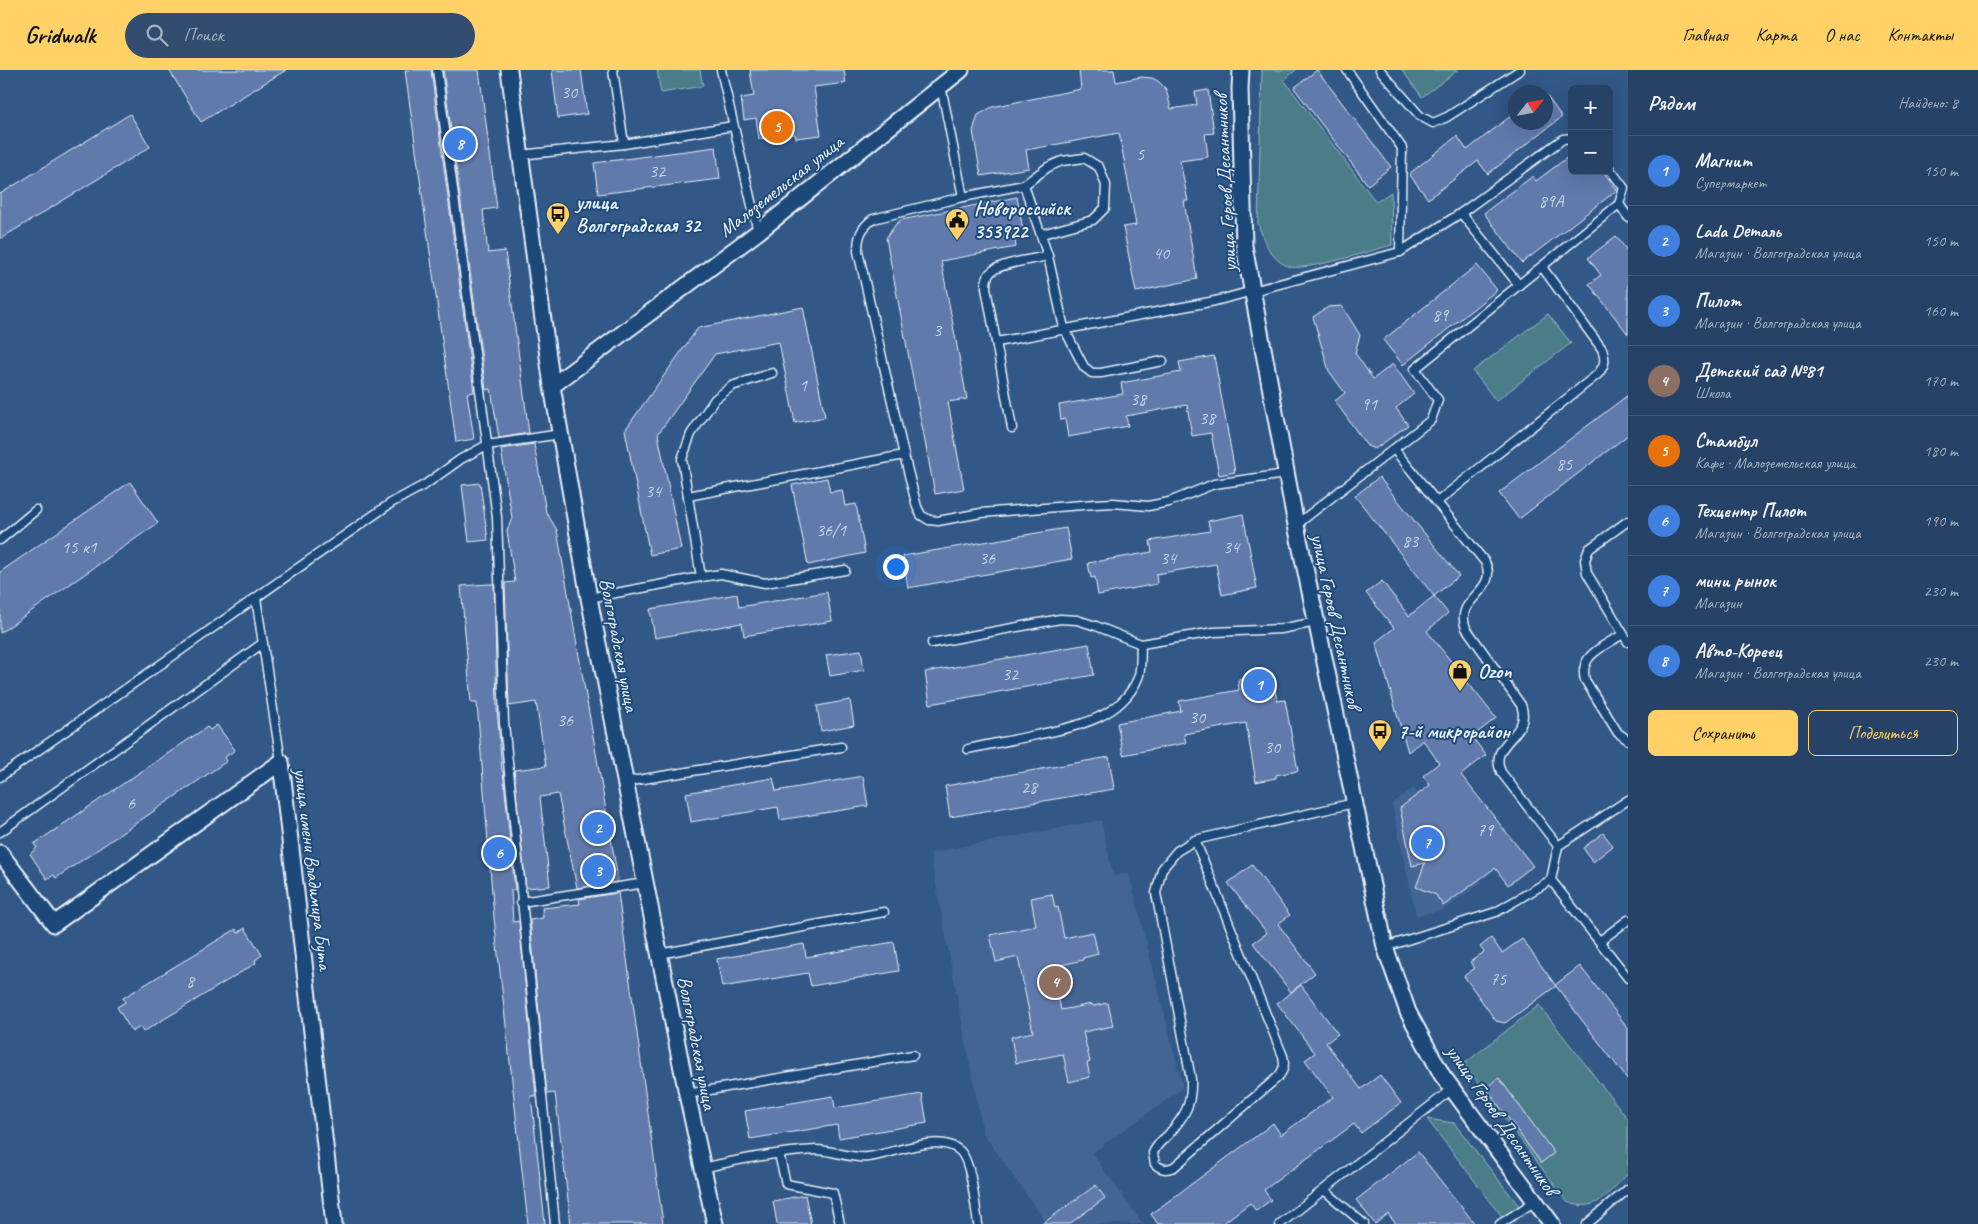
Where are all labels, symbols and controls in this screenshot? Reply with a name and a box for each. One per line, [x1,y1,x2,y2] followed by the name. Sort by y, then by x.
[125,13,475,58] search box
[25,20,95,50] text: Gridwalk
[143,21,171,49] icon: search
[183,23,224,47] text: Поиск
[1683,24,1728,46] text: Главная
[1756,24,1797,46] text: Карта
[1825,24,1860,46] text: О нас
[1888,24,1953,46] text: Контакты
[561,81,579,103] house number: 30
[1508,85,1553,130] north arrow
[1568,85,1613,175] map controls
[1568,85,1613,130] button: +
[1208,88,1242,274] street label: улица Героев Десантников
[1648,90,1695,116] text: Рядом
[1898,93,1958,113] text: Найдено: 8
[761,108,793,146] pin: 5
[444,125,476,163] pin: 8
[714,128,850,243] street label: Малоземельская улица
[1568,130,1613,175] button: −
[1136,143,1145,165] house number: 5
[1695,149,1752,173] text: Магнит
[649,160,667,182] house number: 32
[1660,161,1668,181] text: 1
[1924,161,1958,181] text: 150 m
[1695,173,1766,193] text: Супермаркет
[574,190,702,238] place label: улица Волгоградская 32
[1538,190,1565,212] house number: 89А
[974,196,1072,244] place label: Новороссийск 353922
[545,201,571,235] bus stop icon: улица Волгоградская 32
[944,207,970,241] public building icon: Новороссийск 353922
[1695,219,1781,243] text: Lada Dеталь
[1660,231,1668,251] text: 2
[1924,231,1958,251] text: 150 m
[1153,242,1171,264] house number: 40
[1695,243,1861,263] text: Магазин · Волгоградская улица
[1695,289,1741,313] text: Пилот
[1660,301,1668,321] text: 3
[1924,301,1958,321] text: 160 m
[1432,304,1450,326] house number: 89
[1695,313,1861,333] text: Магазин · Волгоградская улица
[933,319,943,341] house number: 3
[1695,359,1823,383] text: Детский сад №81
[1660,371,1668,391] text: 4
[1924,371,1958,391] text: 170 m
[799,374,808,396] house number: 1
[1695,383,1730,403] text: Школа
[1130,388,1148,410] house number: 38
[1361,393,1378,415] house number: 91
[1199,407,1217,429] house number: 38
[1695,429,1757,453] text: Стамбул
[1661,441,1667,461] text: 5
[1924,441,1958,461] text: 180 m
[1556,453,1573,475] house number: 85
[1695,453,1855,473] text: Кафе · Малоземельская улица
[645,480,663,502] house number: 34
[1695,499,1805,523] text: Техцентр Пилот
[1660,511,1668,531] text: 6
[1924,511,1958,531] text: 190 m
[816,519,847,541] house number: 36/1
[1695,523,1861,543] text: Магазин · Волгоградская улица
[1305,530,1368,716] street label: улица Героев Десантников
[1402,530,1420,552] house number: 83
[61,536,98,558] house number: 15 к1
[1223,536,1241,558] house number: 34
[979,547,996,569] house number: 36
[1160,547,1178,569] house number: 34
[883,554,909,580] your location
[1695,569,1776,593] text: мини рынок
[594,576,645,716] street label: Волгоградская улица
[1660,581,1668,601] text: 7
[1924,581,1958,601] text: 230 m
[1695,593,1742,613] text: Магазин
[1695,639,1782,663] text: Авто-Кореец
[1660,651,1668,671] text: 8
[1924,651,1958,671] text: 230 m
[1447,658,1473,692] shop icon: Ozon
[1478,659,1512,684] place label: Ozon
[1002,663,1020,685] house number: 32
[1695,663,1861,683] text: Магазин · Волгоградская улица
[1243,666,1275,704] pin: 1
[1189,706,1207,728] house number: 30
[557,709,574,731] house number: 36
[1648,710,1798,756] button: Сохранить
[1808,710,1958,756] button: Поделиться
[1367,718,1393,752] bus stop icon: 7-й микрорайон
[1398,719,1511,744] place label: 7-й микрорайон
[1264,736,1282,758] house number: 30
[288,766,338,973] street label: улица имени Владимира Бута
[1021,776,1039,798] house number: 28
[127,792,136,814] house number: 6
[582,809,614,847] pin: 2
[1477,819,1495,841] house number: 79
[1411,824,1443,862] pin: 7
[483,834,515,872] pin: 6
[582,852,614,890] pin: 3
[1039,963,1071,1001] pin: 4
[1490,968,1507,990] house number: 75
[186,970,196,992] house number: 8
[672,974,723,1114] street label: Волгоградская улица
[1440,1039,1566,1204] street label: улица Героев Десантников

